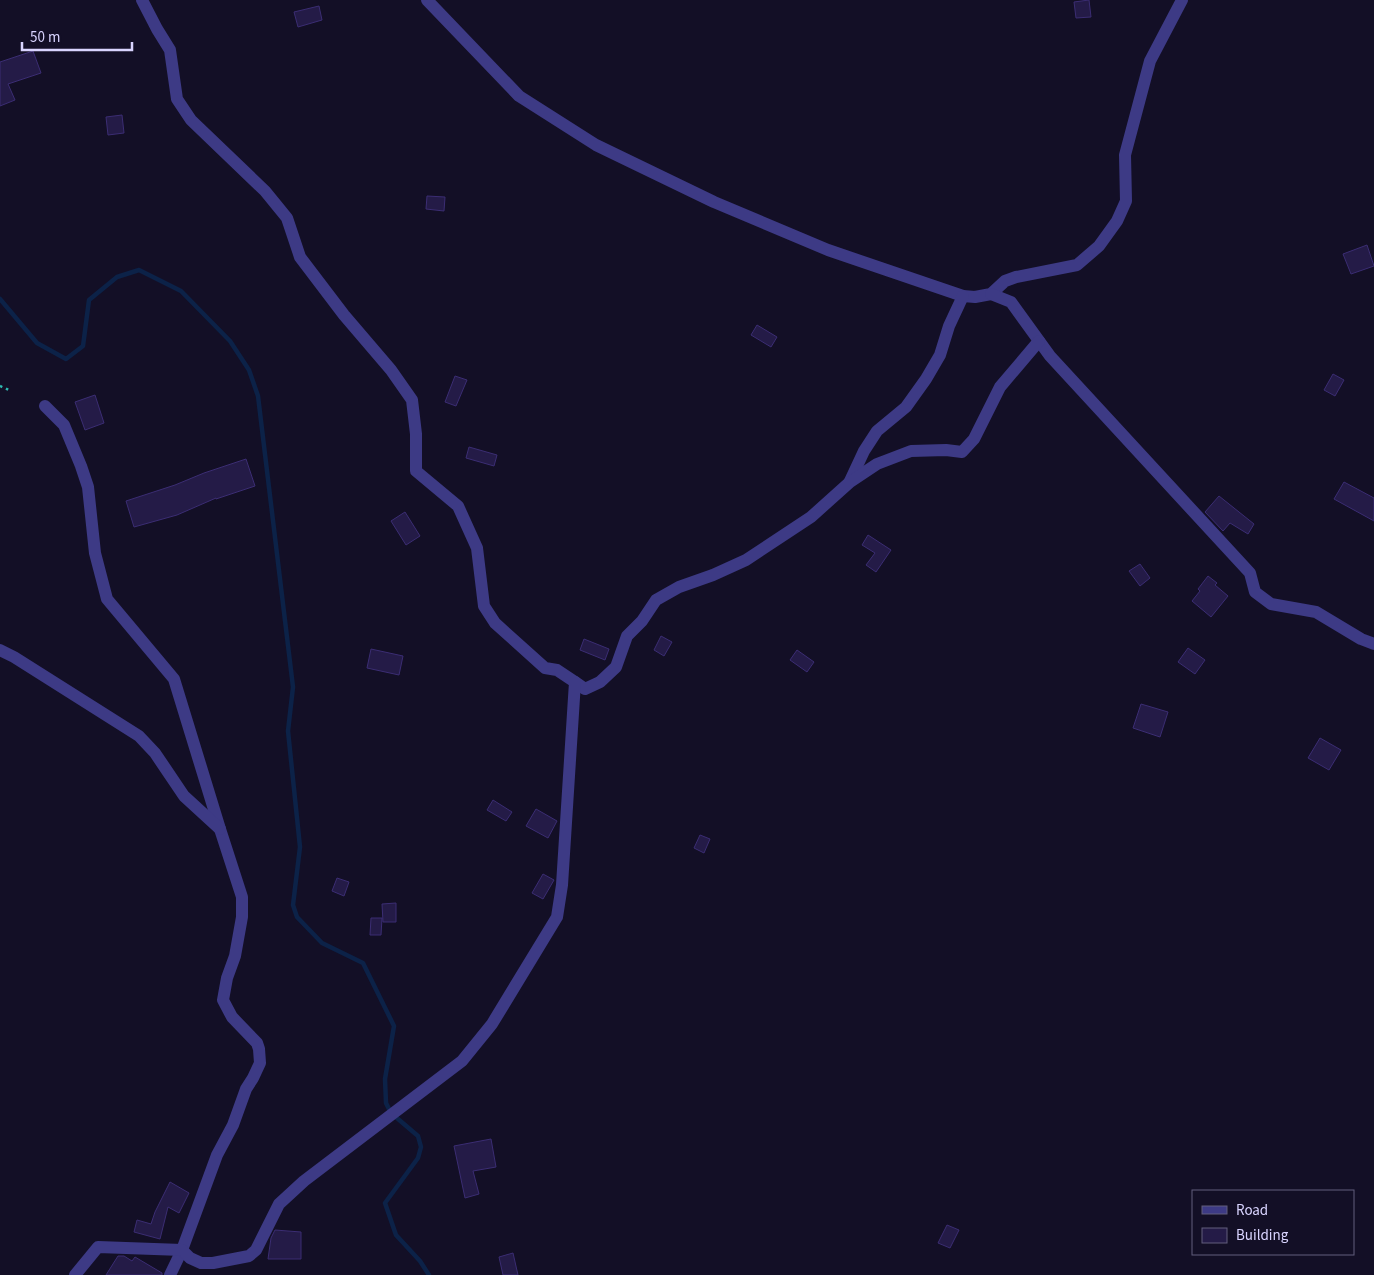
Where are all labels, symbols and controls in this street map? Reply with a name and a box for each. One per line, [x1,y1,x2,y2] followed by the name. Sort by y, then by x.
[22,20,132,52] scale bar
[30,27,60,48] text: 50 m
[1192,1190,1354,1255] legend
[1236,1200,1268,1221] text: Road
[1236,1225,1289,1246] text: Building

